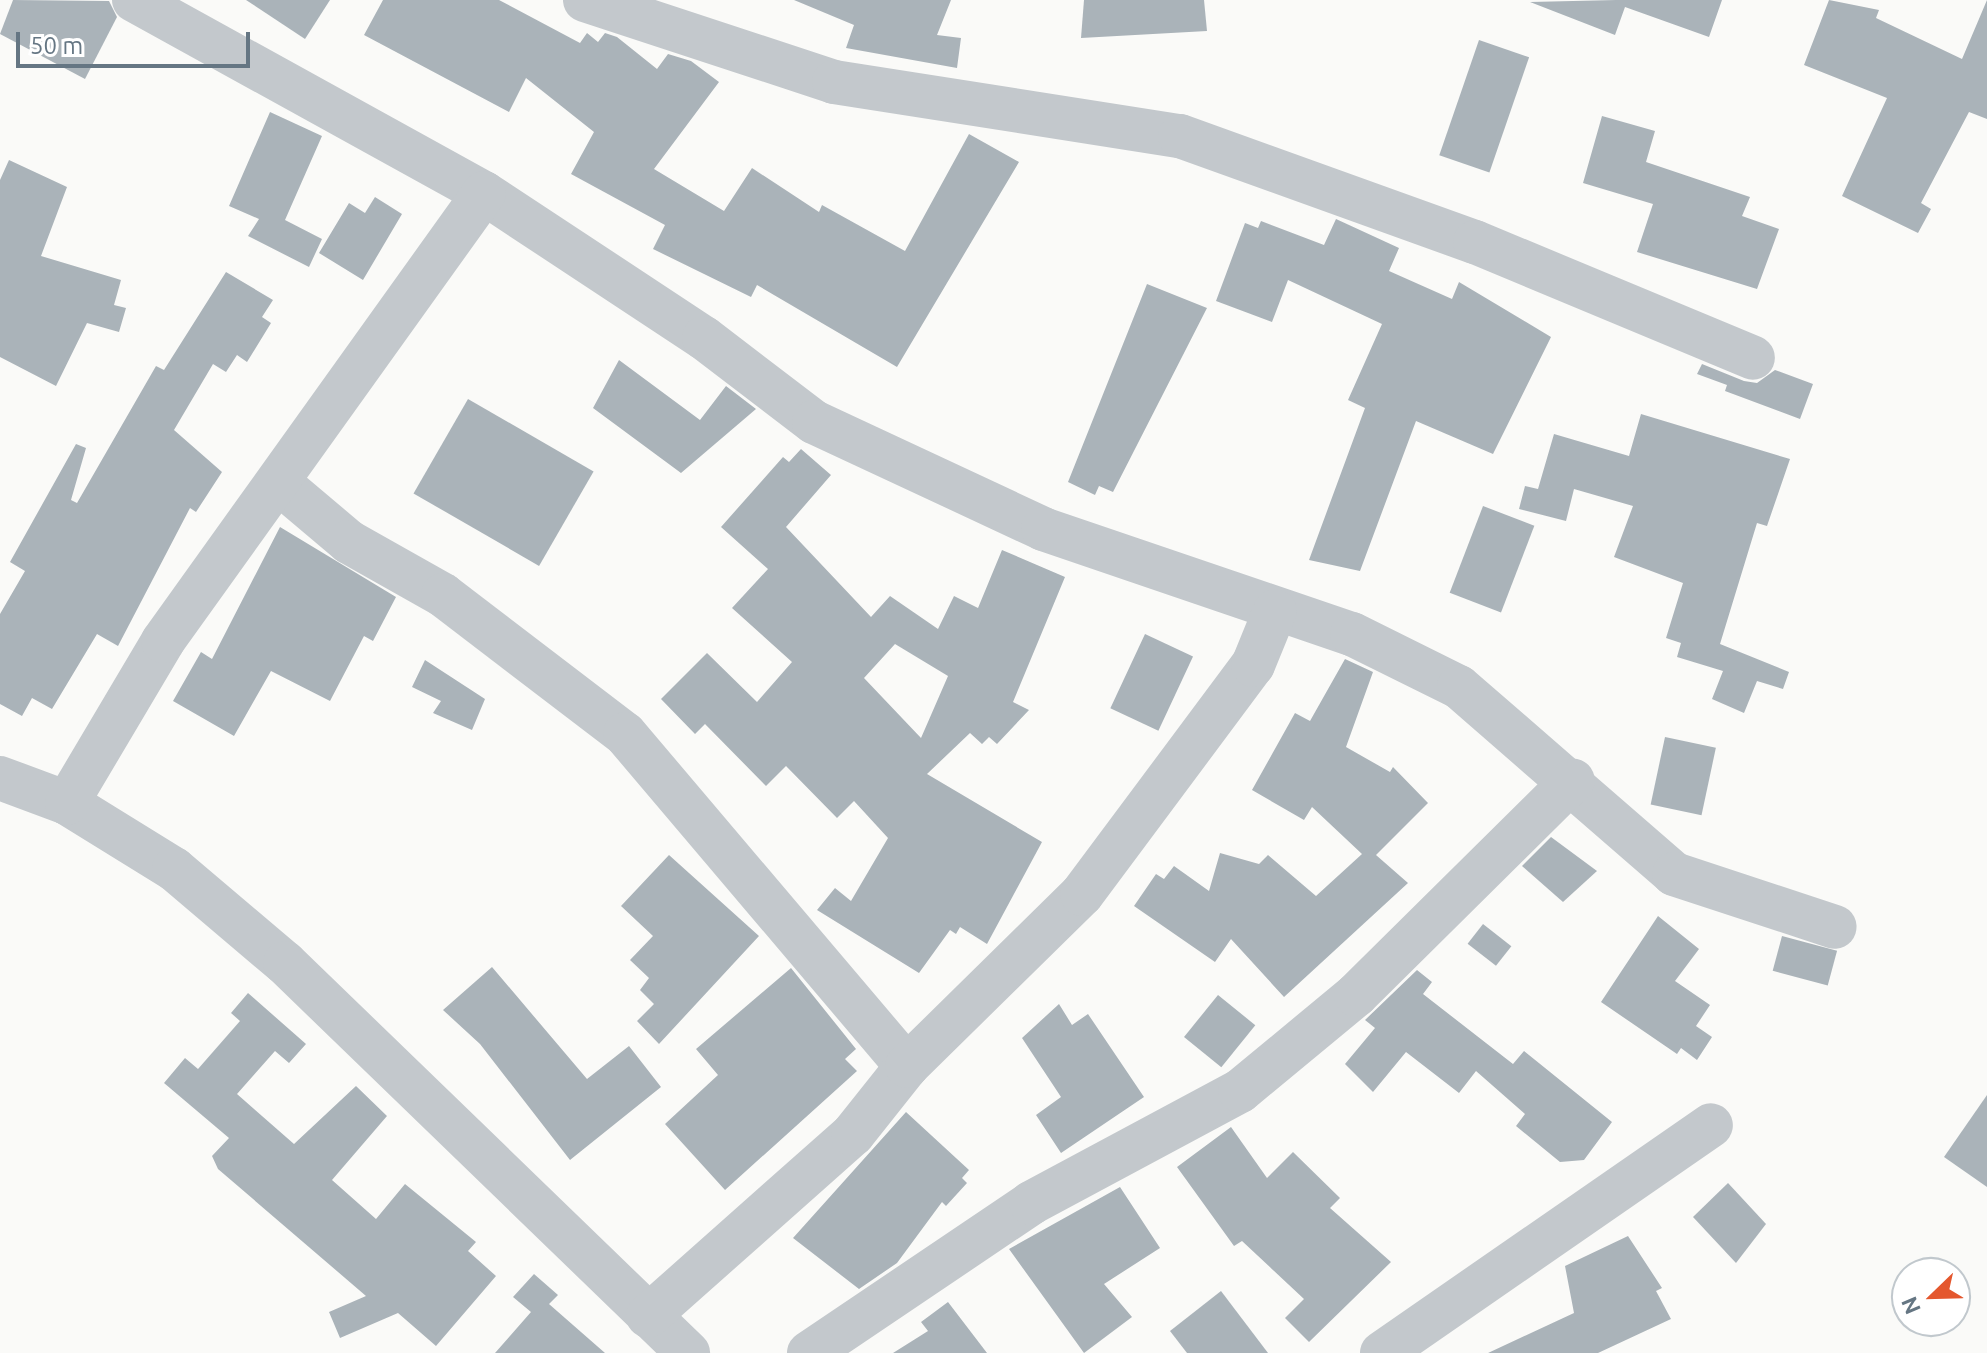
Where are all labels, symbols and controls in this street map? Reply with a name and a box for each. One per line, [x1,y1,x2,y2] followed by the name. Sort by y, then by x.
[20,16,254,66] scale bar
[30,32,83,59] text: 50 m
[1891,1257,1971,1337] north arrow
[1896,1293,1925,1318] text: N

